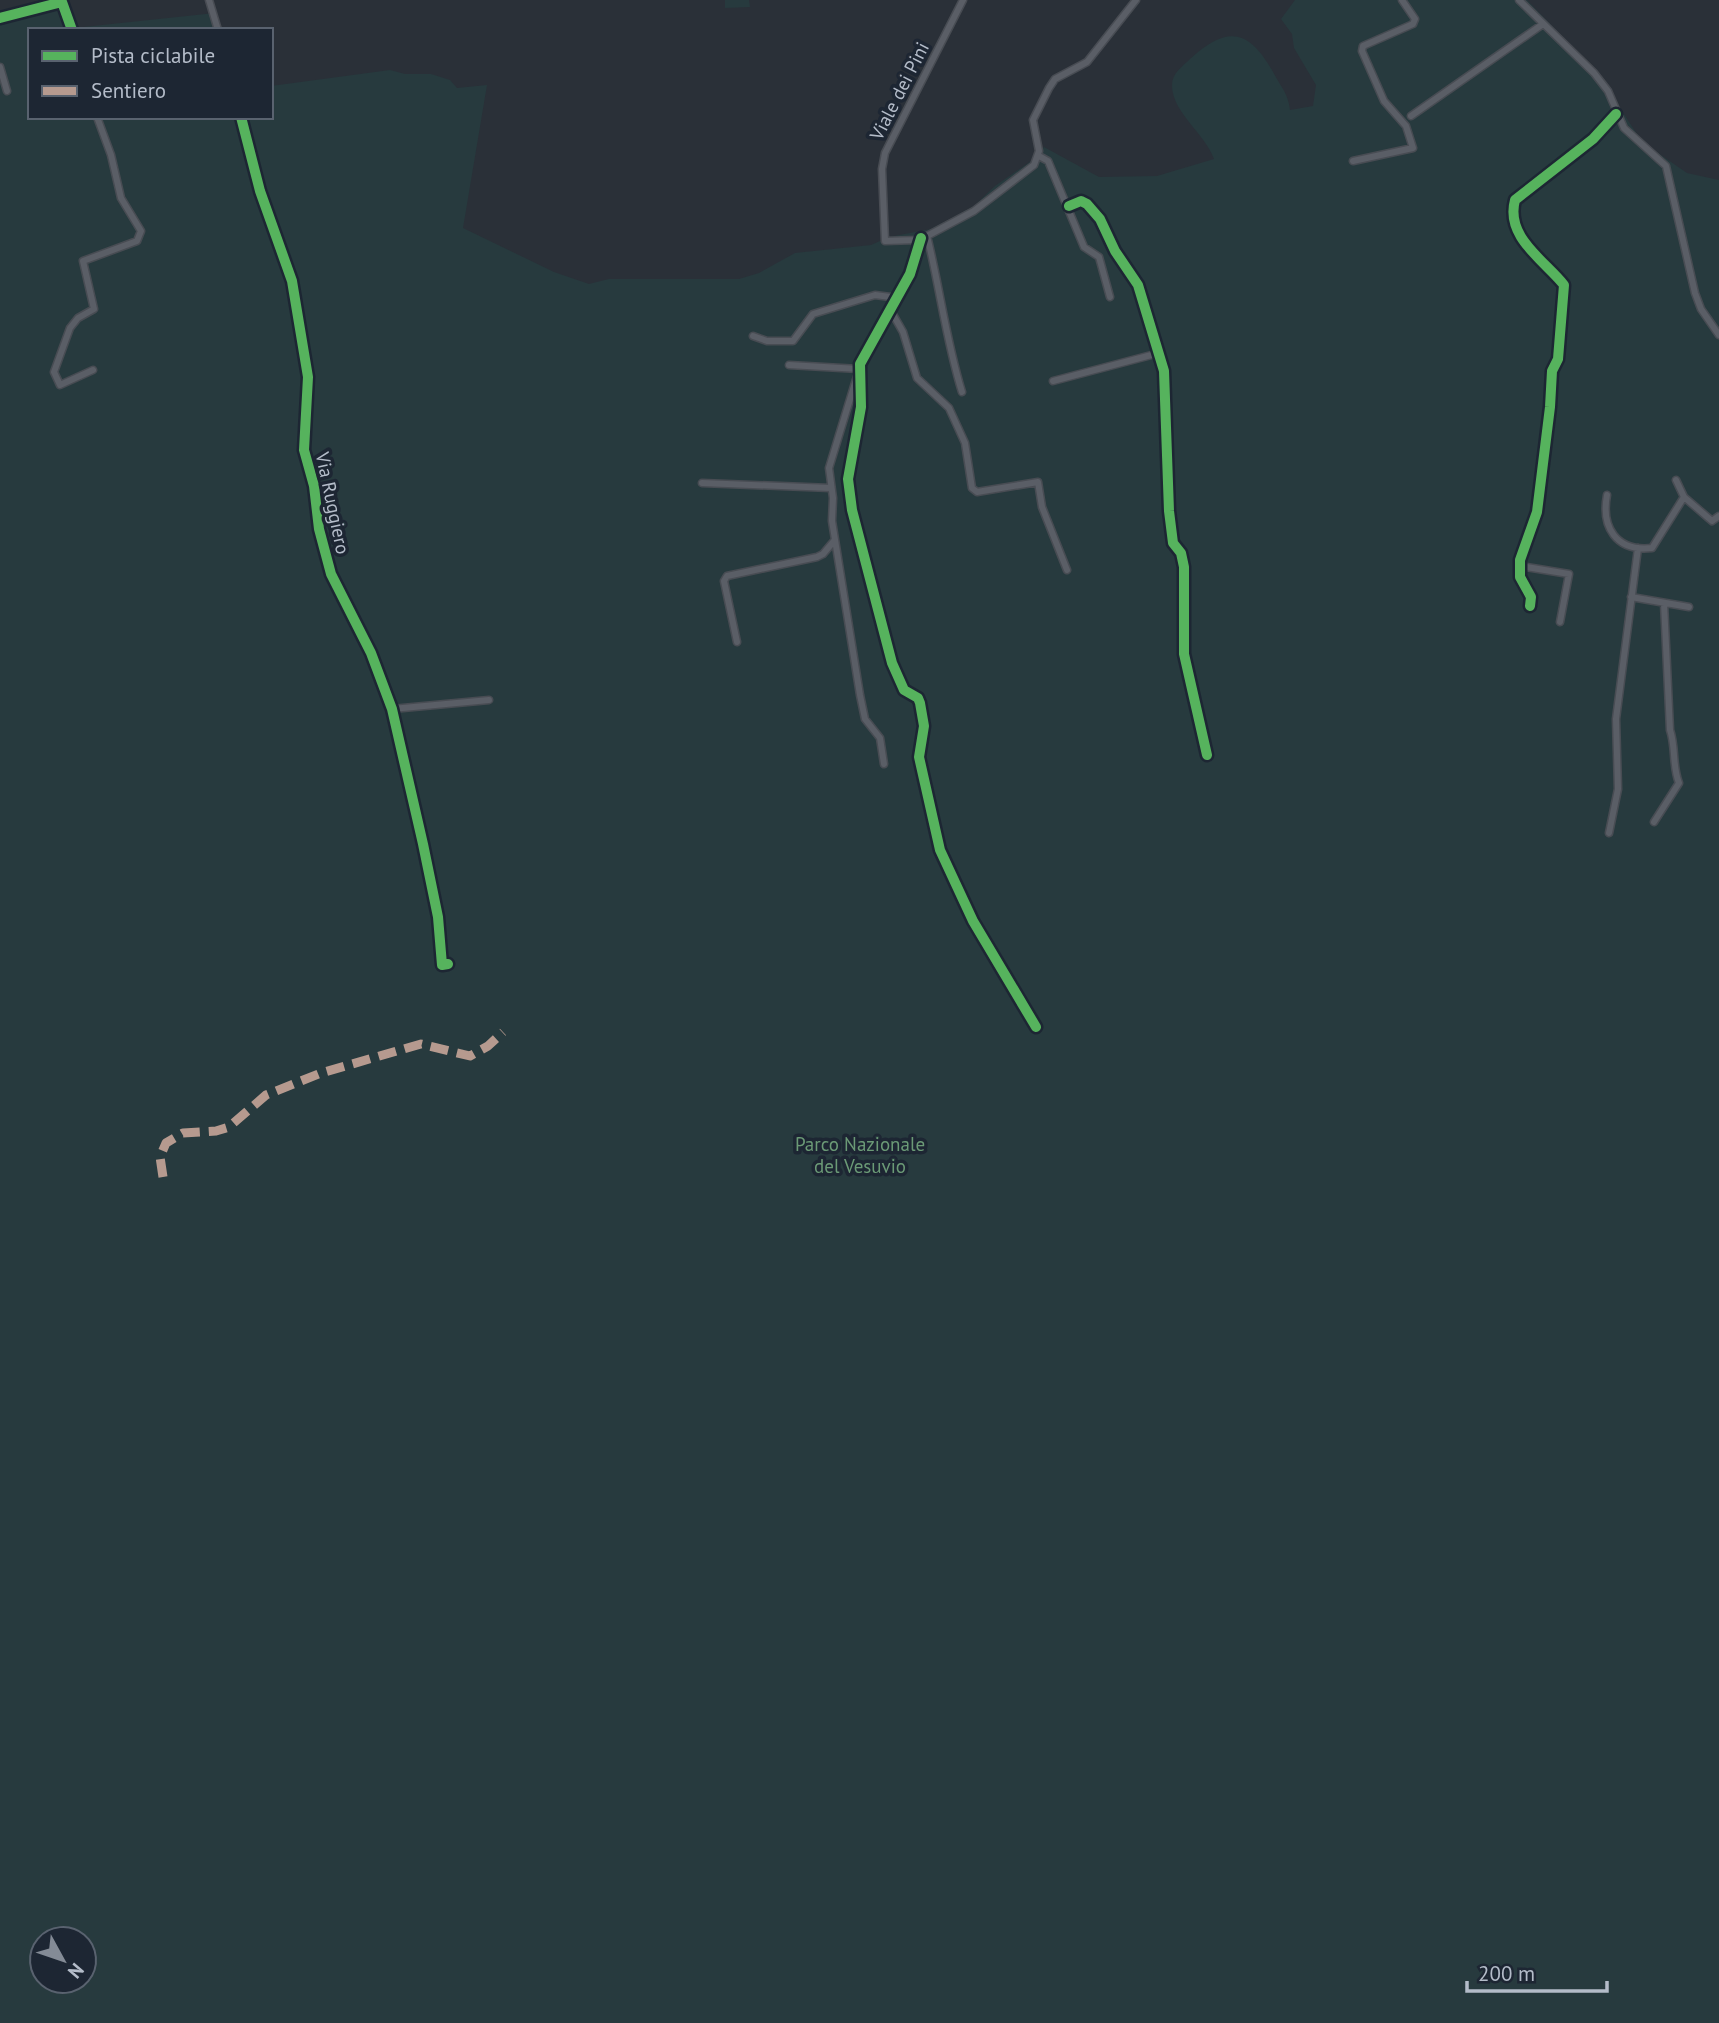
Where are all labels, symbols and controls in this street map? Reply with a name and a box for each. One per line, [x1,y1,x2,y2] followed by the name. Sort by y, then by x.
[28,28,273,119] legend
[864,38,934,145] street label: Viale dei Pini
[91,42,215,69] text: Pista ciclabile
[91,77,166,104] text: Sentiero
[310,449,356,556] street label: Via Ruggiero
[795,1132,925,1178] park label: Parco Nazionale del Vesuvio
[28,1925,98,1995] north arrow
[1467,1950,1607,1994] scale bar
[63,1958,89,1983] text: N
[1478,1960,1535,1987] text: 200 m

